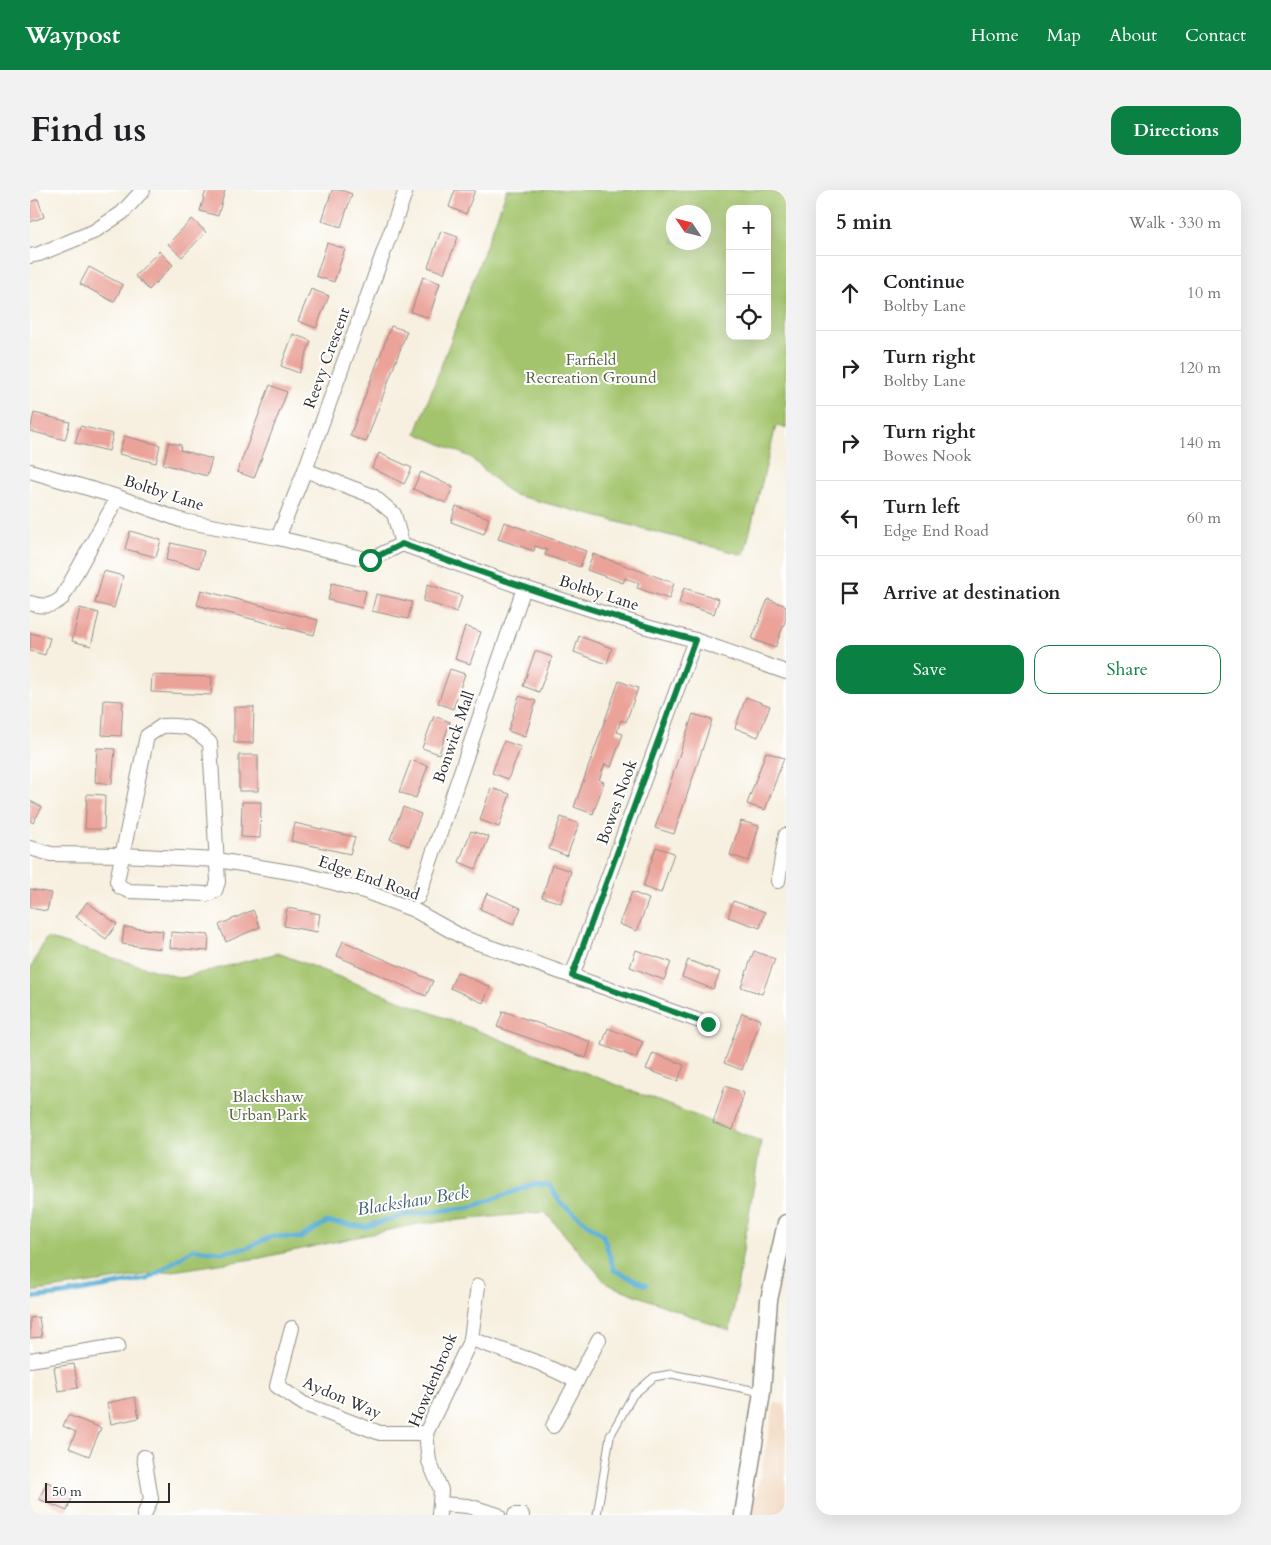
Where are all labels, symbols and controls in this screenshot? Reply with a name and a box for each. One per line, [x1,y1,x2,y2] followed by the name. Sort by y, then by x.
[25,19,120,52] text: Waypost
[971,23,1019,48] text: Home
[1047,23,1081,48] text: Map
[1109,23,1157,48] text: About
[1185,23,1246,48] text: Contact
[30,106,146,154] text: Find us
[1111,106,1241,155] button: Directions
[666,205,711,250] north arrow
[726,205,771,340] map controls
[726,205,771,250] button: +
[836,208,892,237] text: 5 min
[1129,212,1221,234] text: Walk · 330 m
[726,250,771,295] button: −
[883,269,965,295] text: Continue
[836,279,864,307] icon: ahead
[1187,282,1221,304] text: 10 m
[726,295,771,340] button: locate
[883,295,966,317] text: Boltby Lane
[299,305,355,411] street label: Reevy Crescent
[883,344,975,370] text: Turn right
[526,349,657,389] park label: Farfield Recreation Ground
[836,354,864,382] icon: right
[1179,357,1221,379] text: 120 m
[883,370,966,392] text: Boltby Lane
[883,419,975,445] text: Turn right
[836,429,864,457] icon: right
[1179,432,1221,454] text: 140 m
[883,445,972,467] text: Bowes Nook
[121,470,207,516] street label: Boltby Lane
[883,494,960,520] text: Turn left
[836,504,864,532] icon: left
[1187,507,1221,529] text: 60 m
[883,520,989,542] text: Edge End Road
[359,549,382,572] route start
[556,570,642,616] street label: Boltby Lane
[836,579,864,607] icon: arrive
[883,580,1060,606] text: Arrive at destination
[836,645,1024,694] button: Save
[1034,645,1221,694] button: Share
[428,688,480,786] street label: Bonwick Mall
[591,756,643,847] street label: Bowes Nook
[315,850,423,906] street label: Edge End Road
[697,1013,720,1036] route end
[229,1086,308,1126] park label: Blackshaw Urban Park
[355,1180,471,1222] water label: Blackshaw Beck
[403,1329,463,1430] street label: Howdenbrook
[299,1372,385,1425] street label: Aydon Way
[45,1480,170,1503] scale bar
[52,1482,82,1501] text: 50 m

